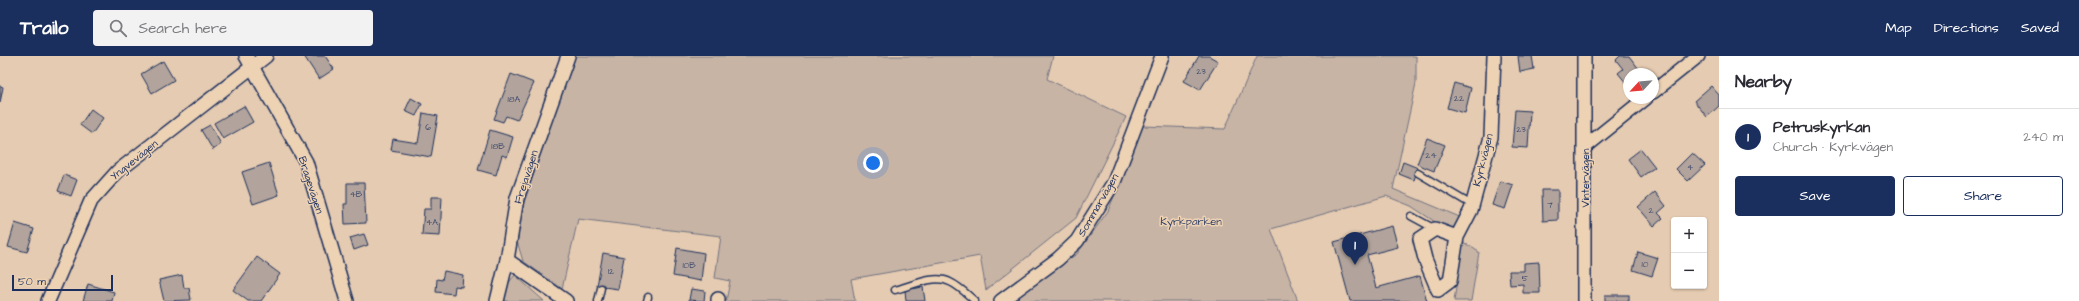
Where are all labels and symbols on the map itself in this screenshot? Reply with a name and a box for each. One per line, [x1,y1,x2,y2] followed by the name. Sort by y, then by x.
[1196,65,1206,78] house number: 23
[1623,68,1659,104] north arrow
[1454,92,1465,105] house number: 22
[508,93,521,106] house number: 18A
[425,121,431,134] house number: 6
[1516,123,1526,136] house number: 23
[1469,132,1498,188] street label: Kyrkvägen
[107,136,162,185] street label: Yngvevägen
[491,140,505,153] house number: 18B
[510,148,543,206] street label: Frejavägen
[1578,148,1594,207] street label: Vintervägen
[1425,149,1437,162] house number: 24
[863,153,883,173] your location
[294,154,327,216] street label: Bragevägen
[1687,161,1693,174] house number: 4
[1074,170,1123,240] street label: Sommarvägen
[350,188,363,201] house number: 4B
[1547,199,1553,212] house number: 7
[1648,204,1654,217] house number: 2
[1160,214,1222,230] park label: Kyrkparken
[426,216,438,229] house number: 4A
[1342,232,1368,265] pin: 1
[1642,258,1649,271] house number: 10
[682,259,696,272] house number: 10B
[608,265,615,278] house number: 12
[1522,272,1529,285] house number: 5
[12,273,113,292] scale bar

